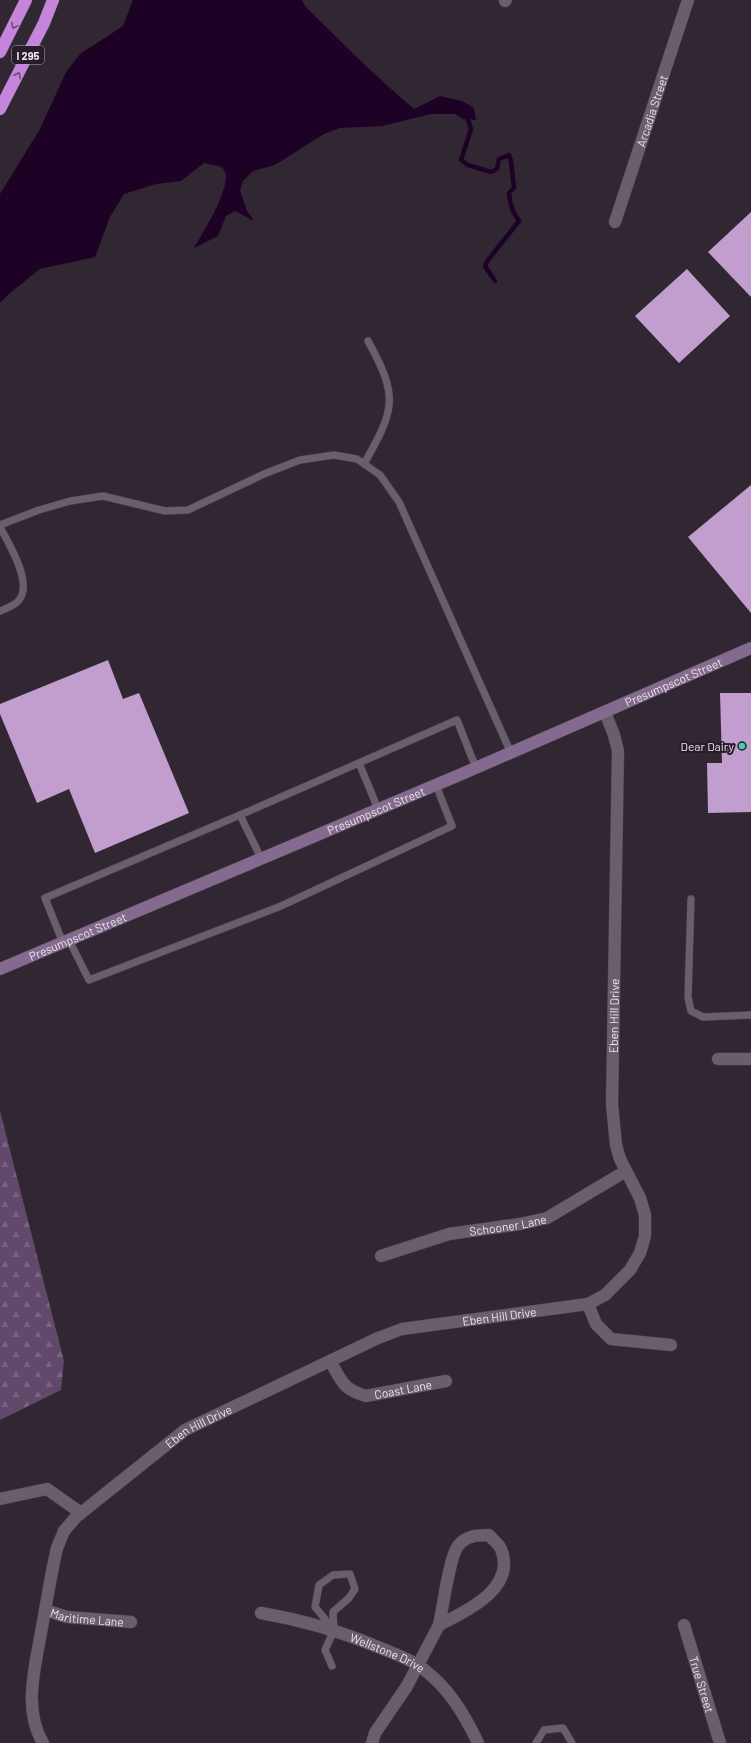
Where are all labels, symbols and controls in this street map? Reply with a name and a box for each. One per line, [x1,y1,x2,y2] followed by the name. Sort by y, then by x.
[11,22,18,29] one-way arrow
[12,46,44,64] road number: I 295
[13,72,21,79] one-way arrow
[633,73,670,149] street label: Arcadia Street
[623,655,724,709] street label: Presumpscot Street
[681,739,734,753] place label: Dear Dairy
[737,741,747,751] marker: Dear Dairy
[325,783,427,837] street label: Presumpscot Street
[27,910,128,963] street label: Presumpscot Street
[606,978,621,1053] street label: Eben Hill Drive
[468,1211,548,1238] street label: Schooner Lane
[461,1304,537,1328] street label: Eben Hill Drive
[373,1377,433,1401] street label: Coast Lane
[162,1402,234,1450] street label: Eben Hill Drive
[49,1605,124,1628] street label: Maritime Lane
[348,1630,428,1675] street label: Wellstone Drive
[687,1654,717,1714] street label: True Street

